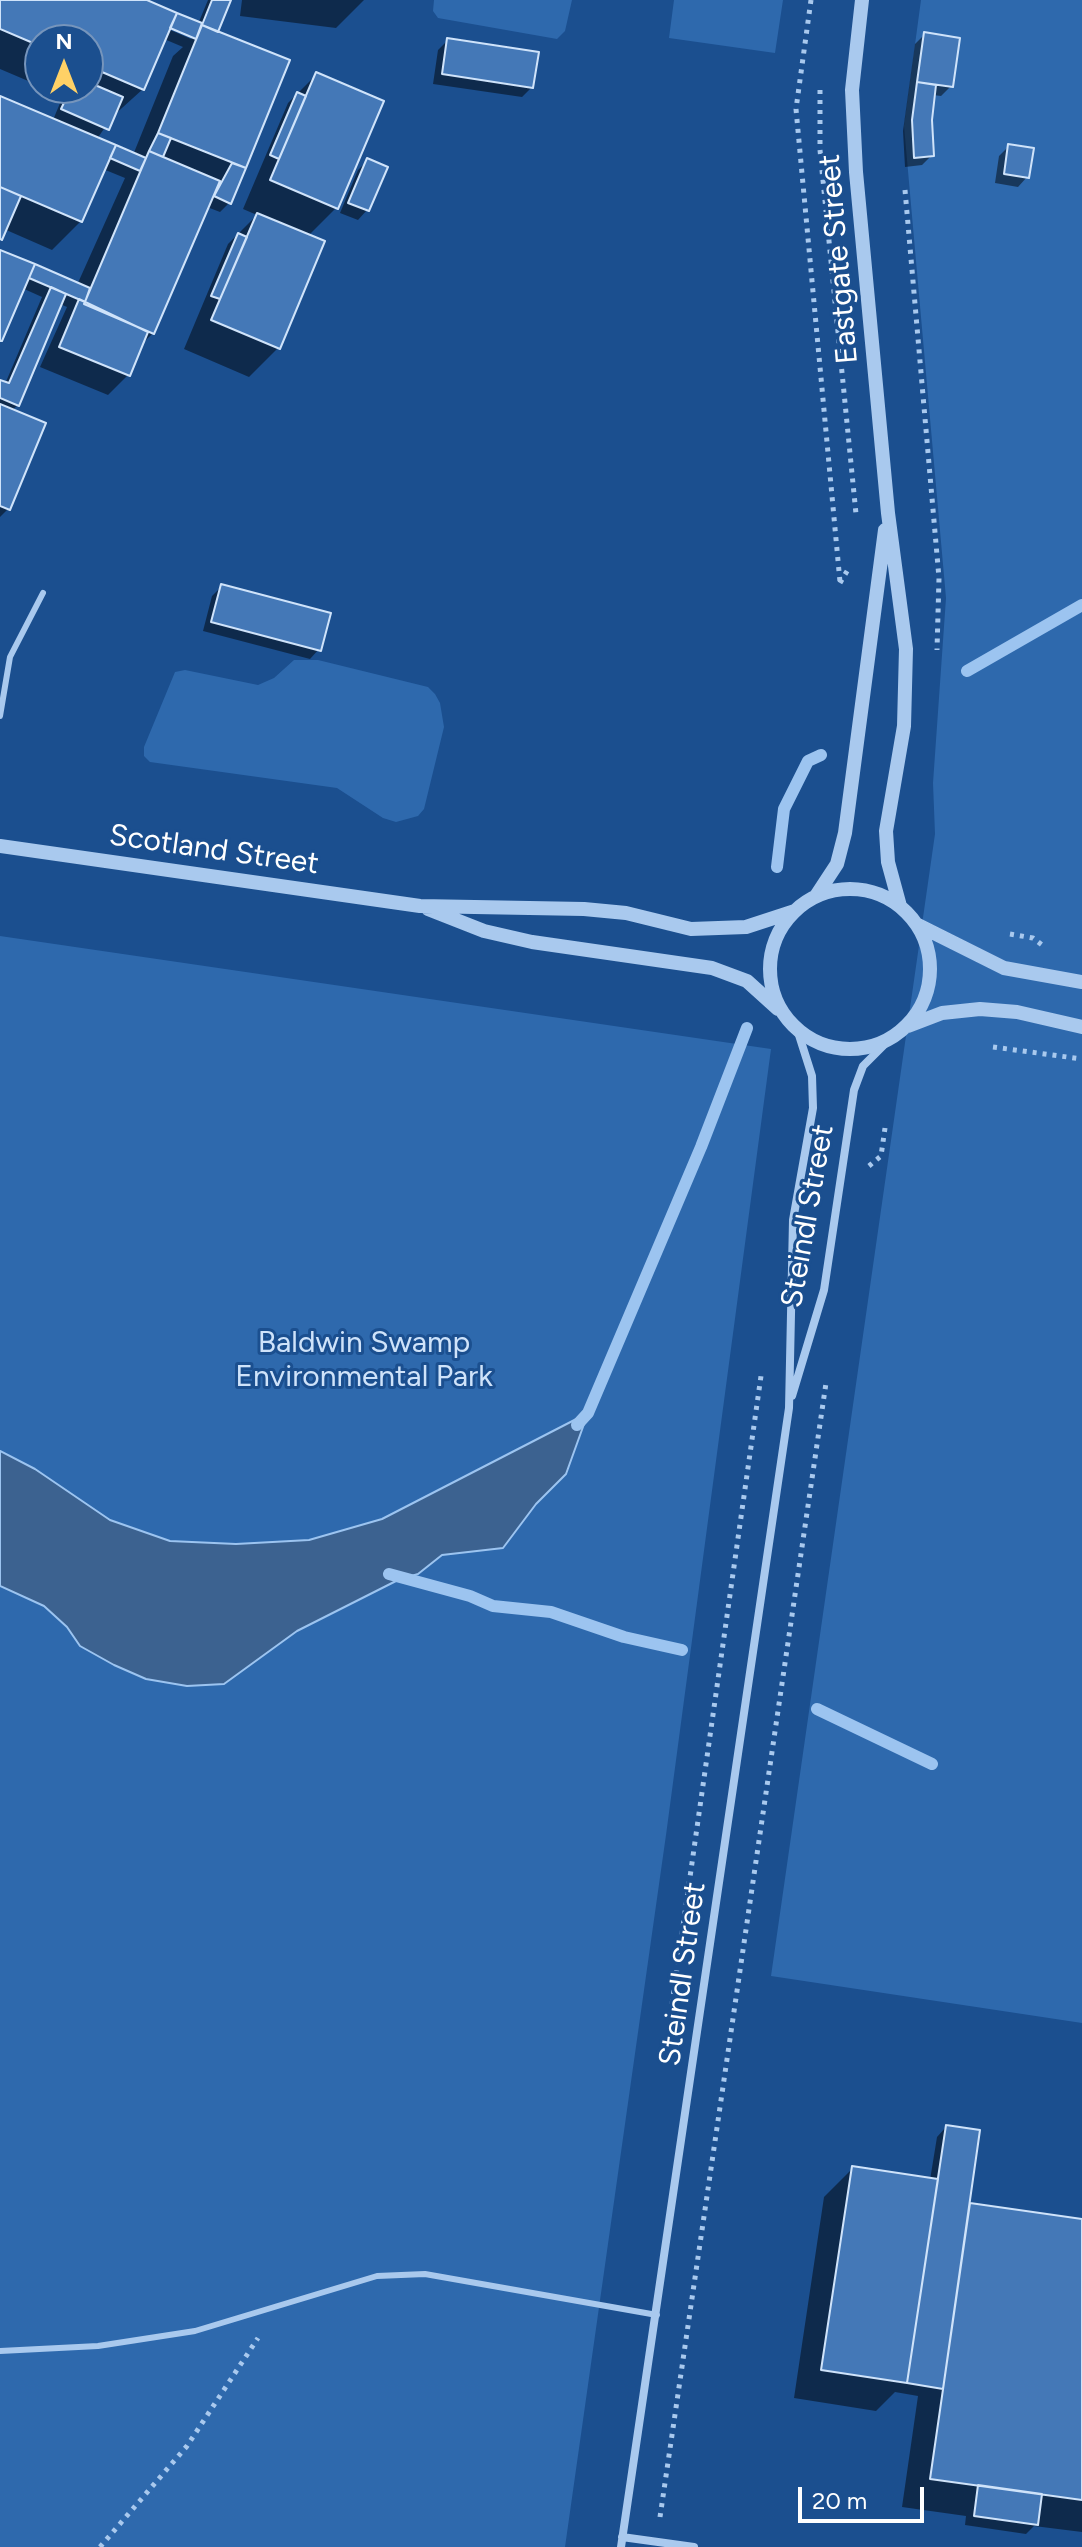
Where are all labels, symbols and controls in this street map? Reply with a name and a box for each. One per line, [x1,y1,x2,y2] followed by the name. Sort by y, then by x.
[24,24,104,104] north arrow
[55,28,73,55] text: N
[812,153,866,365] street label: Eastgate Street
[107,817,321,883] street label: Scotland Street
[774,1122,842,1310] street label: Steindl Street
[235,1325,493,1396] park label: Baldwin Swamp Environmental Park
[652,1880,714,2068] street label: Steindl Street
[802,2471,928,2521] scale bar
[812,2486,867,2515] text: 20 m

